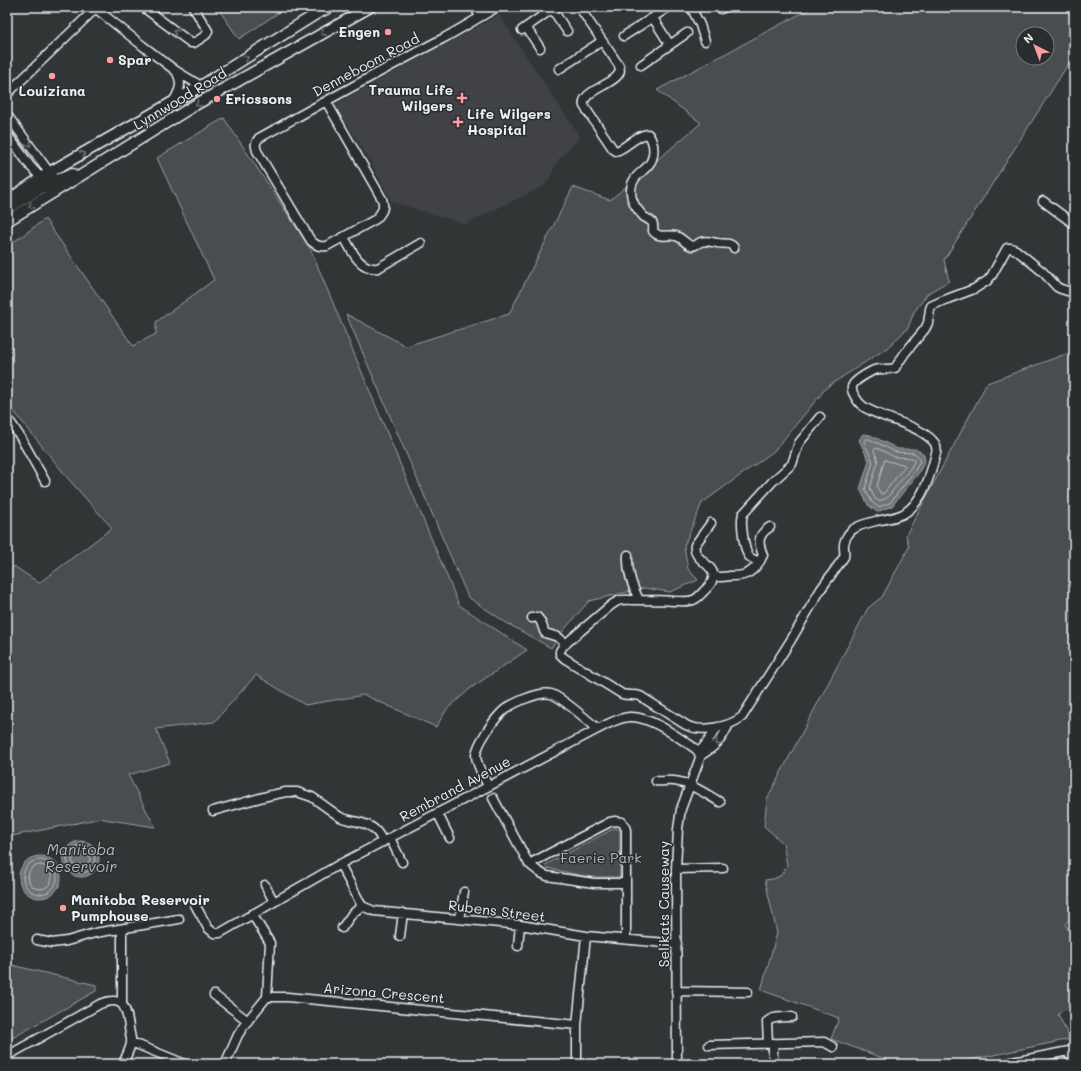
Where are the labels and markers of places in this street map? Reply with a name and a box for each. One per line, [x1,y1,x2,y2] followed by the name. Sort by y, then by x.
[338,22,380,41] place label: Engen
[383,27,393,37] marker: Engen
[118,50,151,69] place label: Spar
[105,55,115,65] marker: Spar
[47,71,57,81] marker: Louiziana
[369,80,453,115] place label: Trauma Life Wilgers
[18,81,86,100] place label: Louiziana
[225,89,292,108] place label: Ericssons
[456,92,468,104] marker: Trauma Life Wilgers
[212,94,222,104] marker: Ericssons
[467,104,551,139] place label: Life Wilgers Hospital
[452,116,464,128] marker: Life Wilgers Hospital
[71,890,210,925] place label: Manitoba Reservoir Pumphouse
[58,903,68,913] marker: Manitoba Reservoir Pumphouse

